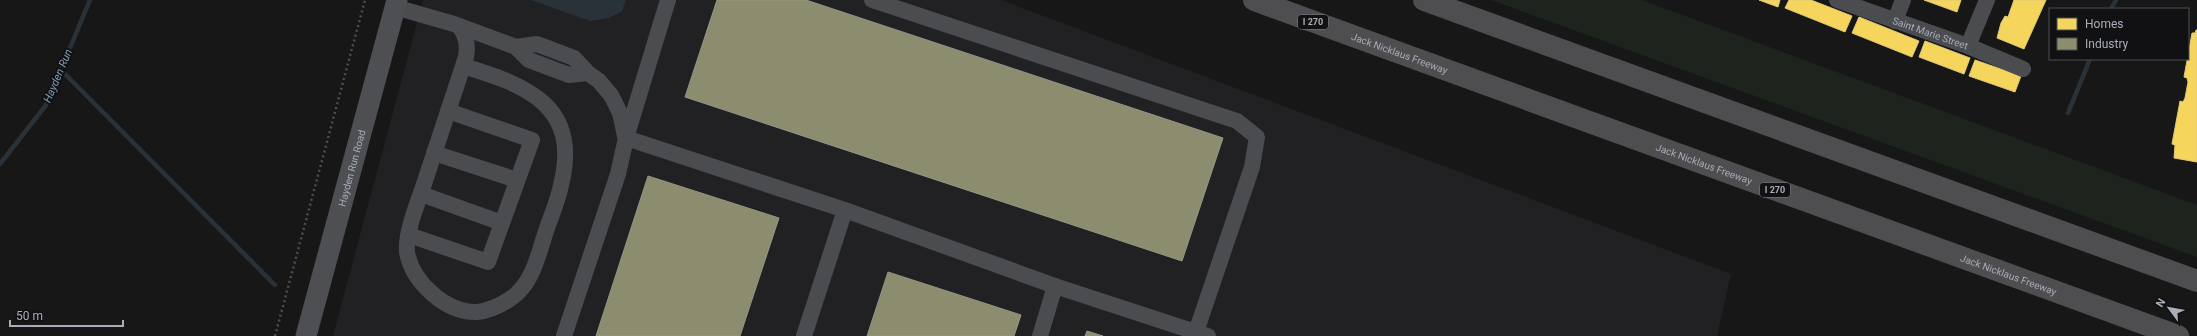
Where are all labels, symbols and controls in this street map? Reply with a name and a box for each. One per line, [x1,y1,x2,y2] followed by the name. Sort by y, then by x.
[2049,8,2189,60] legend
[1891,14,1970,51] street label: Saint Marie Street
[1298,15,1328,29] road number: I 270
[2085,17,2123,31] text: Homes
[1350,30,1450,76] street label: Jack Nicklaus Freeway
[2085,37,2129,51] text: Industry
[41,47,75,105] water label: Hayden Run
[336,129,367,208] street label: Hayden Run Road
[1654,141,1754,186] street label: Jack Nicklaus Freeway
[1760,183,1790,197] road number: I 270
[1959,252,2059,297] street label: Jack Nicklaus Freeway
[2149,288,2189,328] north arrow
[2153,296,2169,310] text: N
[10,302,123,328] scale bar
[16,309,43,323] text: 50 m

